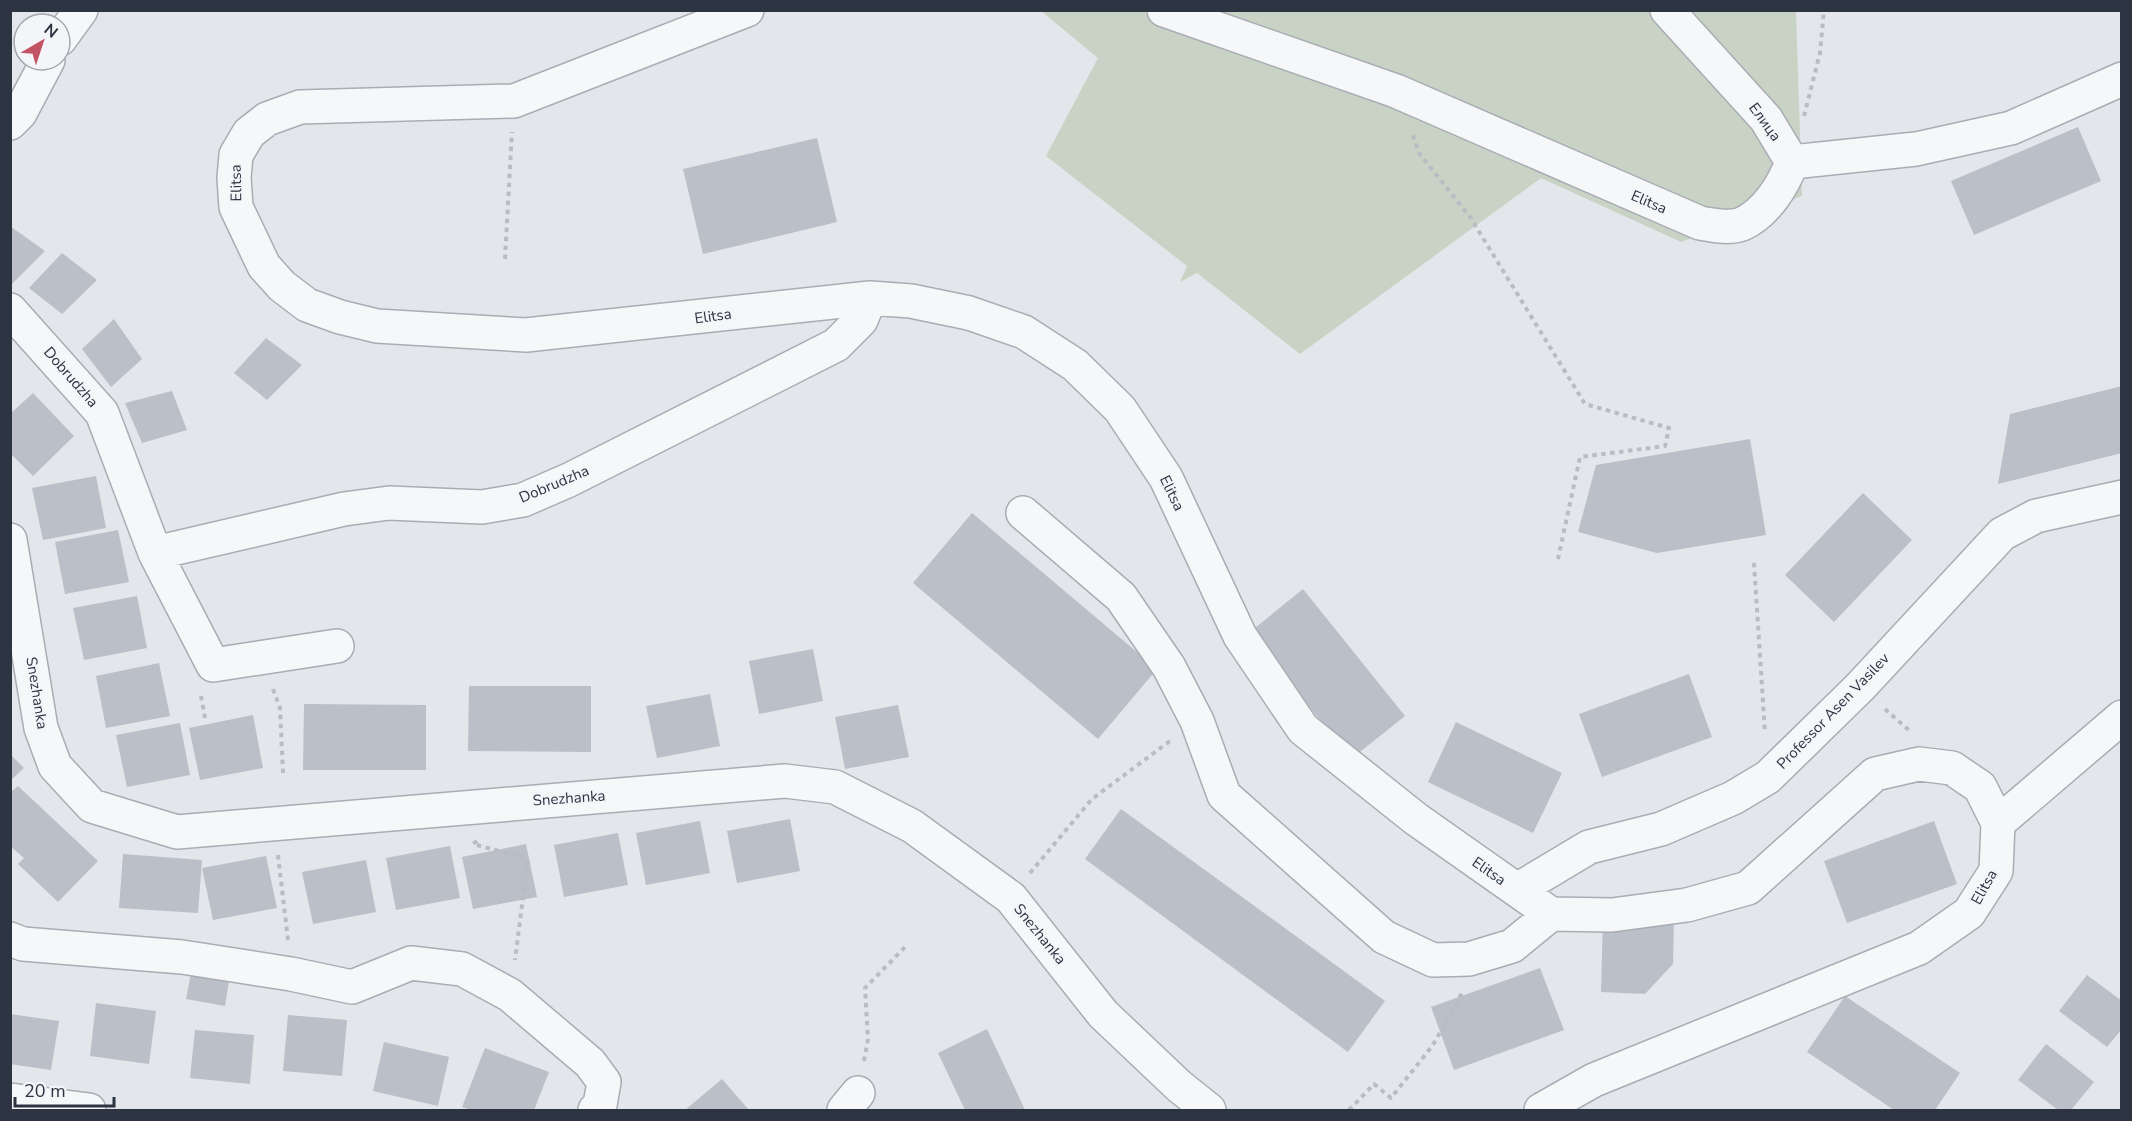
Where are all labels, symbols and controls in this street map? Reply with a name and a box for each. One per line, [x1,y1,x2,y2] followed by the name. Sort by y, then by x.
[12,12,72,72] north arrow
[39,19,62,43] text: N
[1744,99,1786,145] street label: Елица
[226,164,246,202] street label: Elitsa
[1628,186,1670,218] street label: Elitsa
[693,304,733,328] street label: Elitsa
[39,342,103,412] street label: Dobrudzha
[516,460,592,508] street label: Dobrudzha
[1155,472,1189,514] street label: Elitsa
[1772,648,1894,773] street label: Professor Asen Vasilev
[21,655,53,731] street label: Snezhanka
[532,785,606,811] street label: Snezhanka
[1468,852,1510,890] street label: Elitsa
[1966,866,2002,908] street label: Elitsa
[1009,899,1071,969] street label: Snezhanka
[15,1070,114,1108] scale bar
[24,1079,66,1103] text: 20 m

